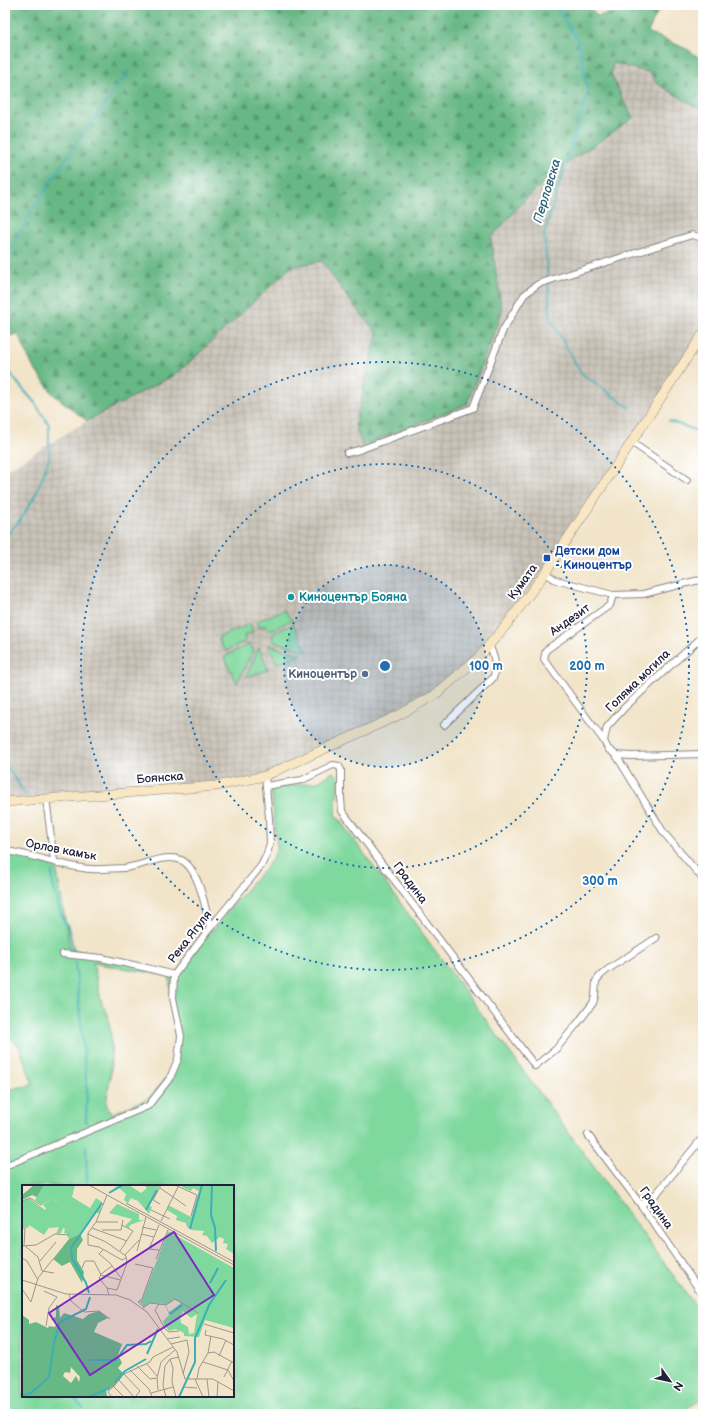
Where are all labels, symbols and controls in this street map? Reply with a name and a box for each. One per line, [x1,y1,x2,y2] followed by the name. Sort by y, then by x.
[530,157,564,225] water label: Перловска
[555,544,632,573] place label: Детски дом - Киноцентър
[542,553,552,563] marker: Детски дом - Киноцентър
[505,561,541,603] street label: Кумата
[299,590,408,605] place label: Киноцентър Бояна
[286,592,296,602] marker: Киноцентър Бояна
[546,600,594,640] street label: Андезит
[603,646,673,716] street label: Голяма могила
[378,659,392,673] centre of rings
[469,659,503,674] text: 100 m
[569,659,605,674] text: 200 m
[288,667,357,682] place label: Киноцентър
[360,669,370,679] marker: Киноцентър
[136,769,184,787] street label: Боянска
[24,836,98,864] street label: Орлов камък
[389,859,431,907] street label: Градина
[582,874,618,889] text: 300 m
[165,907,215,966] street label: Река Ягуля
[636,1184,676,1232] street label: Градина
[22,1185,234,1397] inset map
[650,1361,690,1401] north arrow
[670,1379,686,1393] text: N

